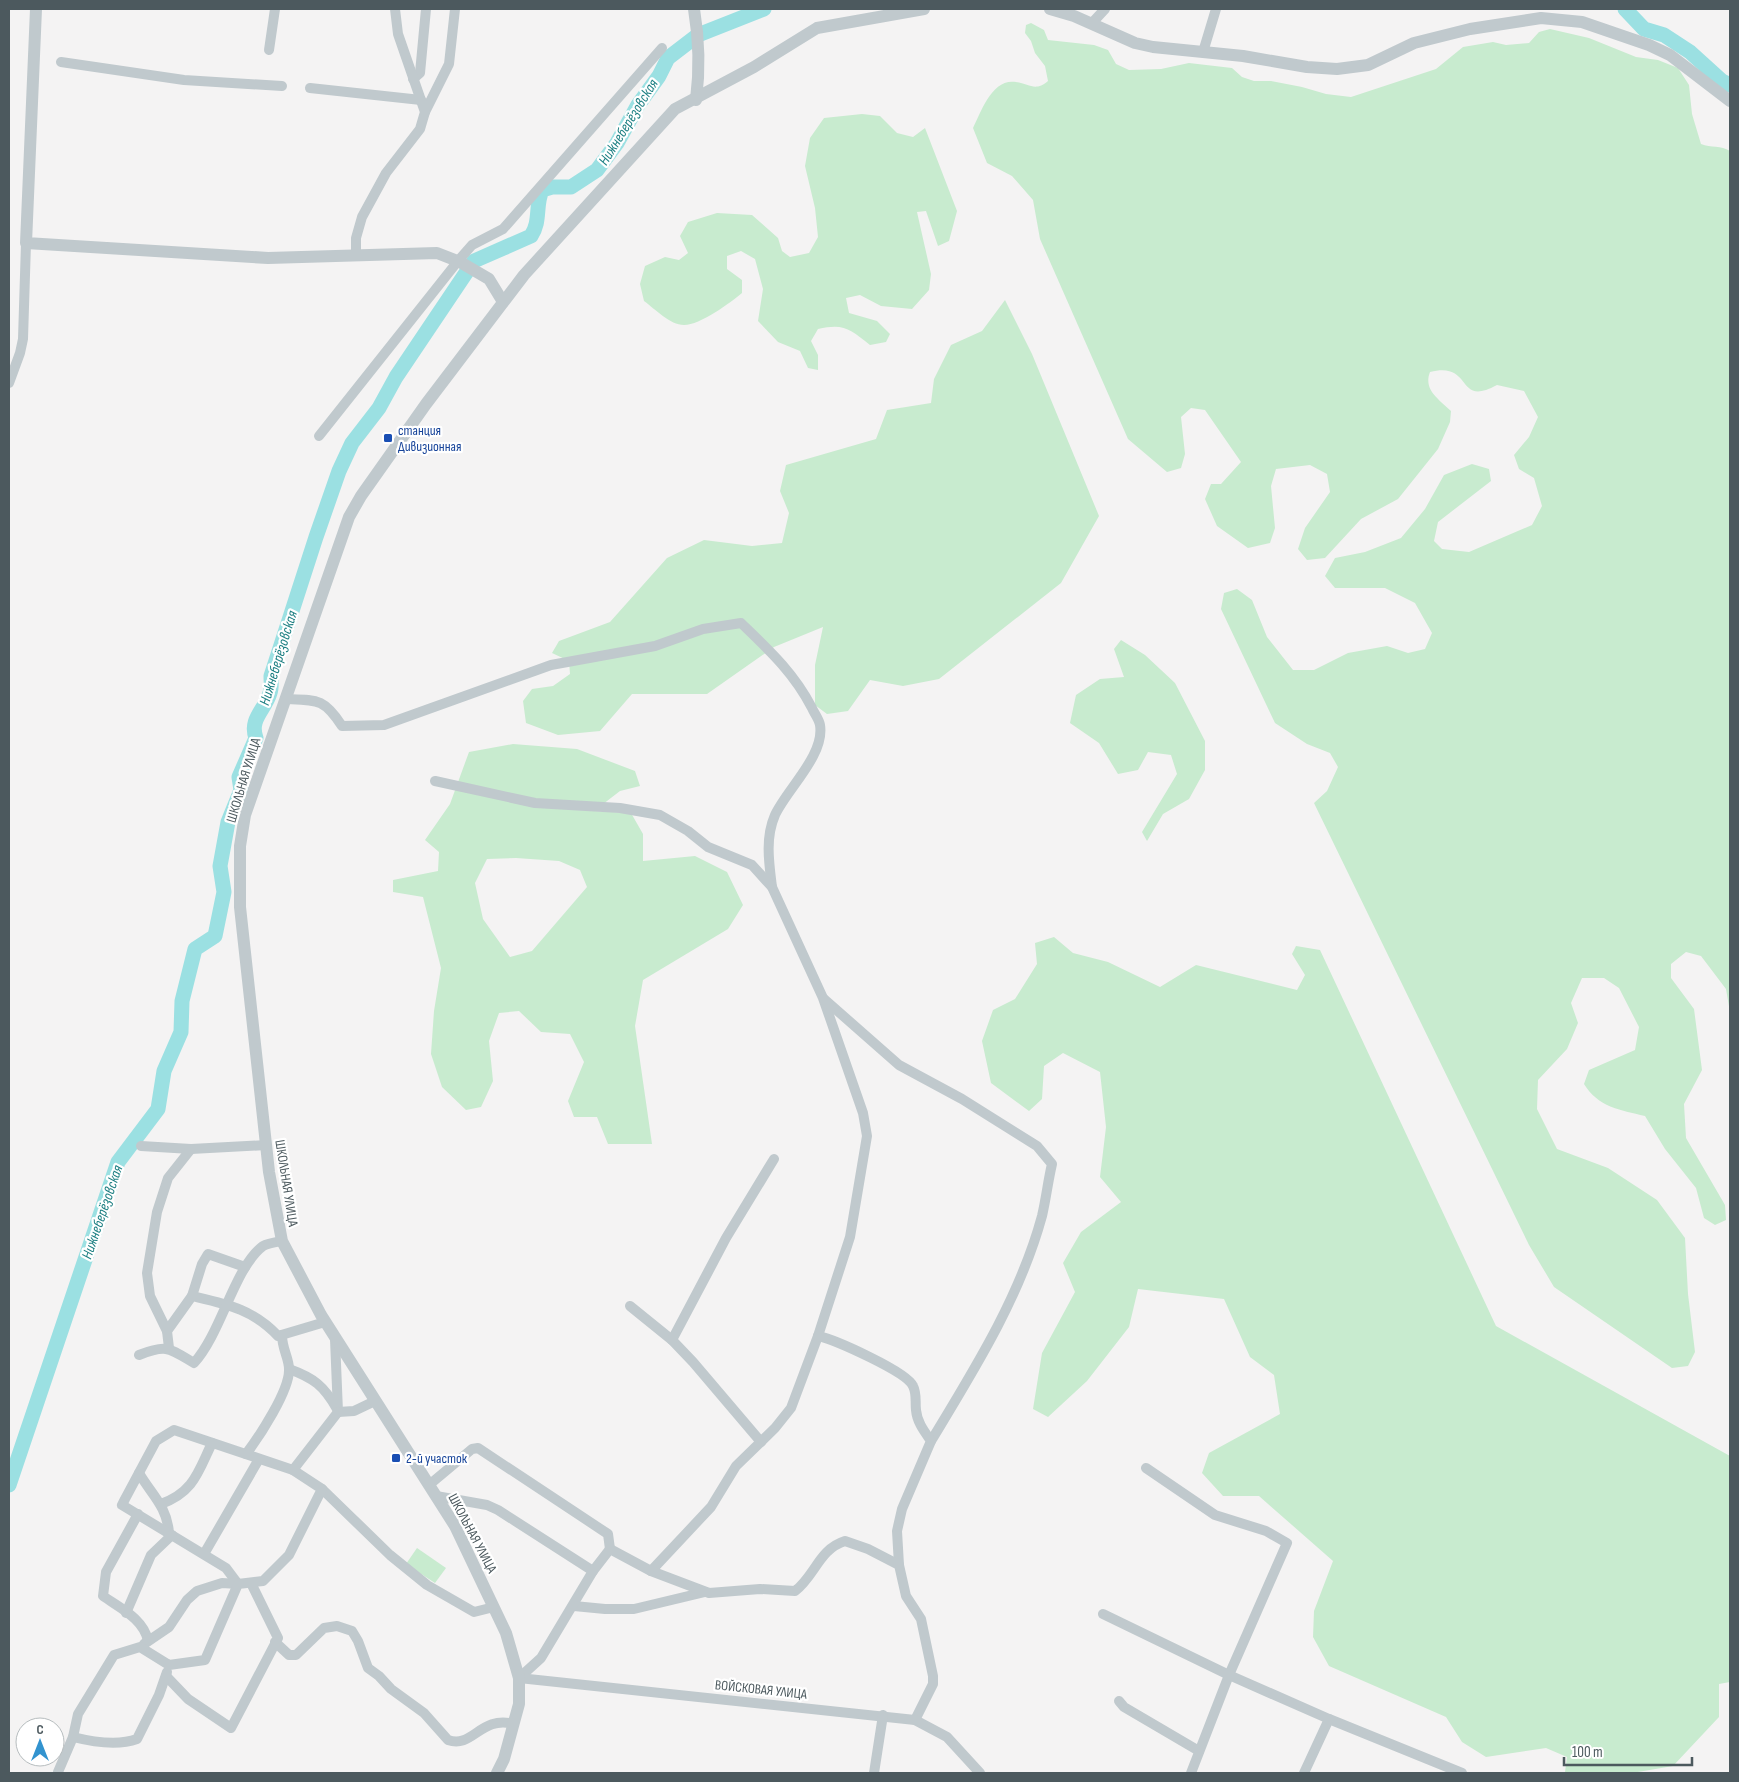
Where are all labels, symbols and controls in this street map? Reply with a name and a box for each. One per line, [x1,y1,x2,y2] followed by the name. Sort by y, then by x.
[594,75,663,169] water label: Нижнеберёзовская
[398,422,461,455] place label: станция Дивизионная
[382,432,394,444] marker: станция Дивизионная
[255,608,302,708] water label: Нижнеберёзовская
[223,735,265,825] street label: ШКОЛЬНАЯ УЛИЦА
[271,1138,302,1229] street label: ШКОЛЬНАЯ УЛИЦА
[78,1163,127,1262] water label: Нижнеберёзовская
[406,1450,468,1467] place label: 2-й участок
[390,1452,402,1464] marker: 2-й участок
[444,1491,501,1577] street label: ШКОЛЬНАЯ УЛИЦА
[714,1676,809,1703] street label: ВОЙСКОВАЯ УЛИЦА
[15,1717,65,1767] north arrow
[36,1721,44,1738] text: С
[1564,1734,1692,1766] scale bar
[1572,1743,1603,1762] text: 100 m

